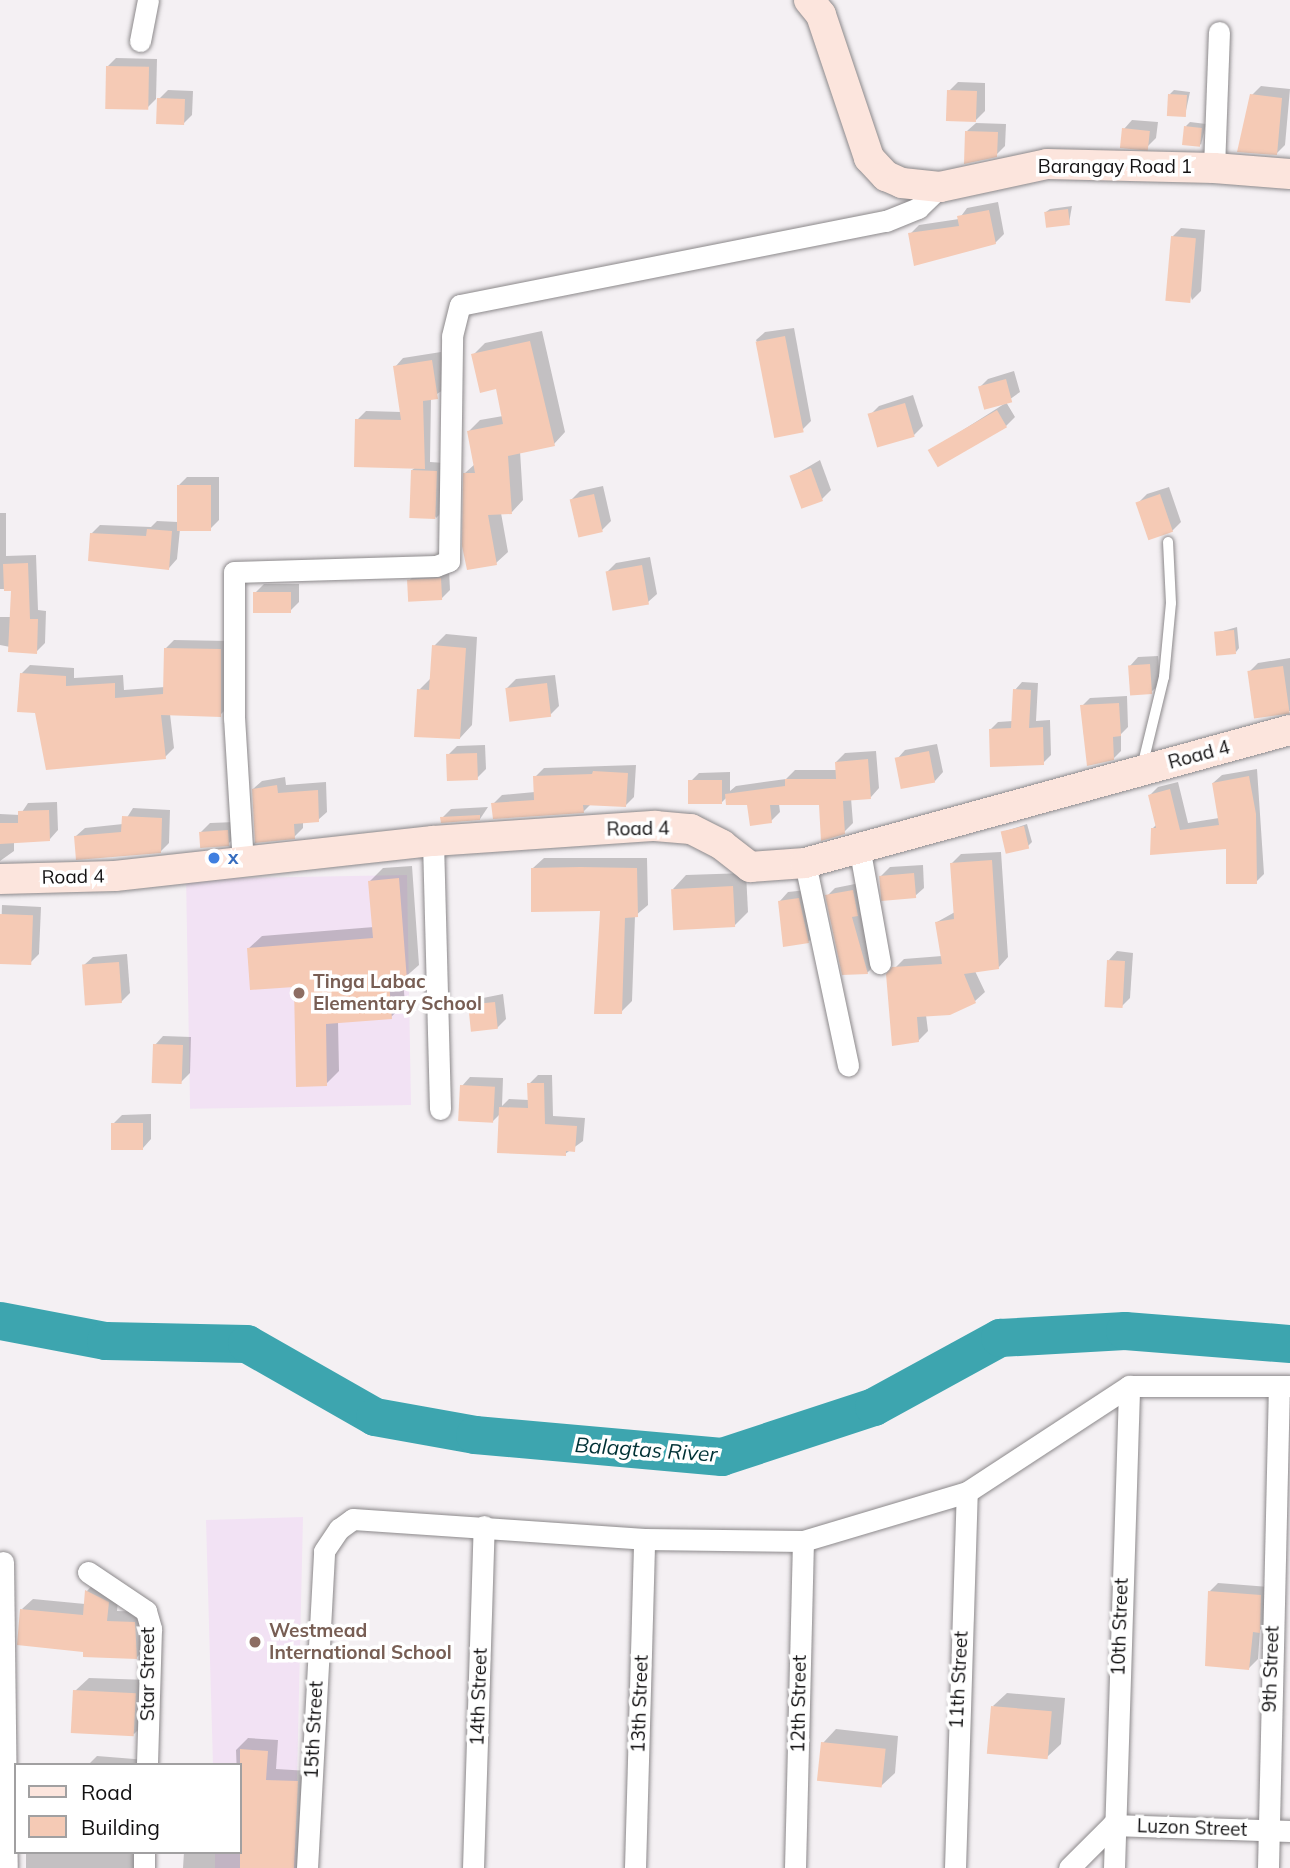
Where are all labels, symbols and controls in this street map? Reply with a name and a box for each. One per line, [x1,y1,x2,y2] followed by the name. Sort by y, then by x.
[1038,156,1192,178] street label: Barangay Road 1
[1166,736,1232,774] street label: Road 4
[606,817,670,841] street label: Road 4
[228,847,238,869] place label: x
[206,850,222,866] marker: x
[41,865,105,889] street label: Road 4
[313,971,482,1015] place label: Tinga Labac Elementary School
[291,985,307,1001] marker: Tinga Labac Elementary School
[574,1431,718,1467] water label: Balagtas River
[1107,1578,1133,1676] street label: 10th Street
[269,1620,452,1664] place label: Westmead International School
[1258,1625,1284,1713] street label: 9th Street
[137,1627,159,1721] street label: Star Street
[945,1630,973,1730] street label: 11th Street
[247,1634,263,1650] marker: Westmead International School
[466,1648,492,1746] street label: 14th Street
[627,1655,653,1753] street label: 13th Street
[787,1655,811,1753] street label: 12th Street
[300,1680,328,1780] street label: 15th Street
[14,1763,242,1854] legend
[81,1779,132,1805] text: Road
[81,1814,160,1840] text: Building
[1136,1815,1248,1841] street label: Luzon Street

